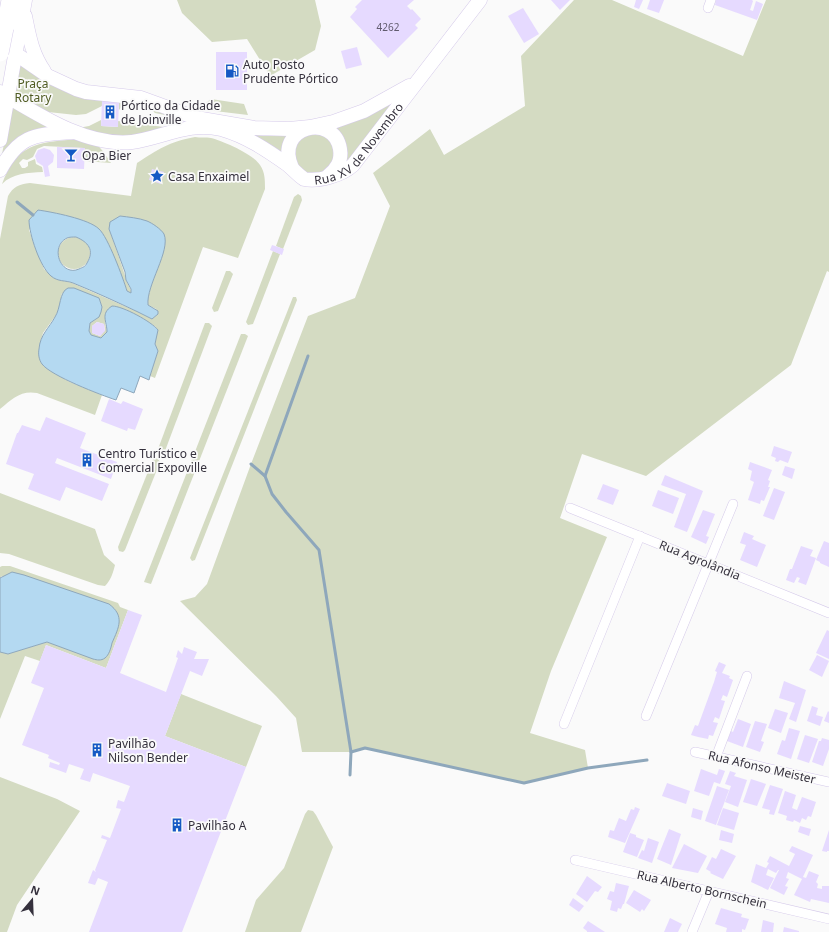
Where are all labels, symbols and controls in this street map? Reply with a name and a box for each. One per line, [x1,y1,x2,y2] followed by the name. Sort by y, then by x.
[377,20,400,34] house number: 4262
[243,56,338,87] place label: Auto Posto Prudente Pórtico
[224,63,240,79] fuel station icon: Auto Posto Prudente Pórtico
[15,75,52,106] park label: Praça Rotary
[121,97,220,128] place label: Pórtico da Cidade de Joinville
[313,99,407,188] street label: Rua XV de Novembro
[102,104,118,120] building icon: Pórtico da Cidade de Joinville
[63,147,79,163] bar icon: Opa Bier
[82,147,131,164] place label: Opa Bier
[149,168,165,184] place icon: Casa Enxaimel
[168,168,249,185] place label: Casa Enxaimel
[98,445,207,476] place label: Centro Turístico e Comercial Expoville
[79,452,95,468] building icon: Centro Turístico e Comercial Expoville
[657,536,743,584] street label: Rua Agrolândia
[108,735,188,766] place label: Pavilhão Nilson Bender
[89,742,105,758] building icon: Pavilhão Nilson Bender
[707,746,817,788] street label: Rua Afonso Meister
[169,817,185,833] building icon: Pavilhão A
[188,817,247,834] place label: Pavilhão A
[635,866,769,912] street label: Rua Alberto Bornschein
[12,880,52,920] north arrow
[29,882,42,899] text: N

